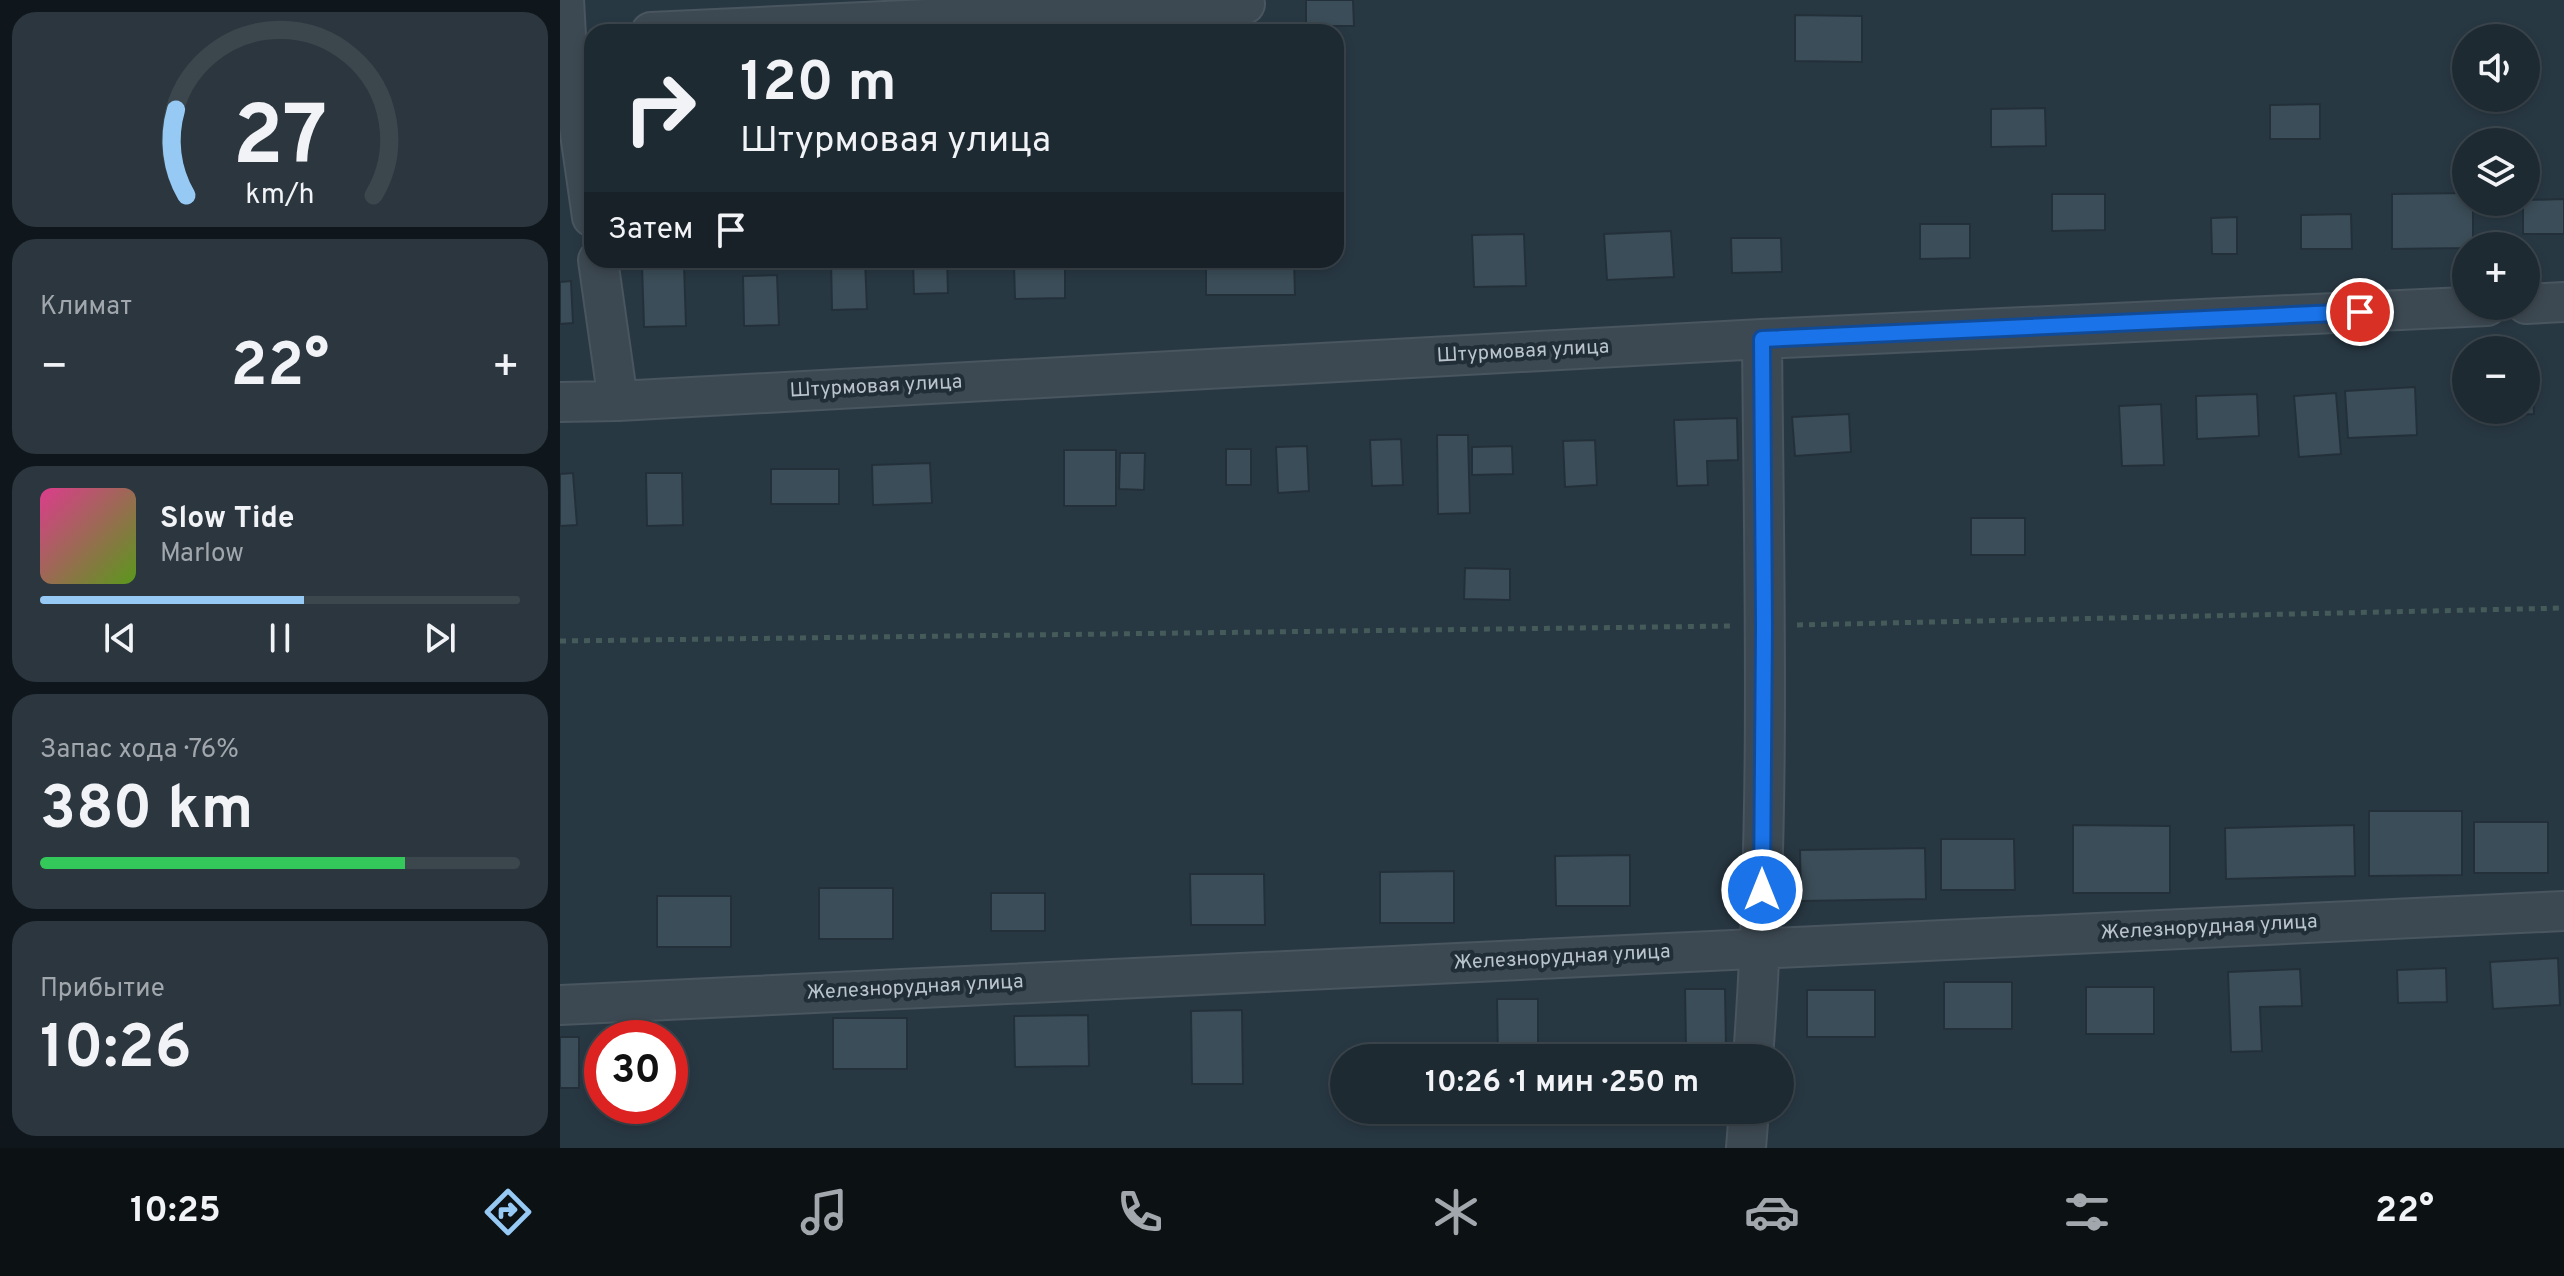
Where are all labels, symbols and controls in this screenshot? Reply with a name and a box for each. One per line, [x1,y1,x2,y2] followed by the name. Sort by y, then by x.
[2452,24,2540,424] map controls
[2452,24,2540,112] button: sound
[740,50,897,120] text: 120 m
[608,56,712,160] icon: right
[233,88,327,193] text: 27
[740,119,1051,165] text: Штурмовая улица
[2452,128,2540,216] button: layers
[245,178,315,214] text: km/h
[709,208,753,252] icon: arrive
[608,212,693,249] text: Затем
[2452,232,2540,320] button: +
[2326,278,2394,346] pin
[2338,290,2382,334] icon: arrive
[40,291,132,324] text: Климат
[231,331,329,407] text: 22°
[1436,334,1610,370] street label: Штурмовая улица
[2452,336,2540,424] button: −
[40,341,68,397] text: −
[492,341,520,397] text: +
[789,369,963,405] street label: Штурмовая улица
[160,501,294,538] text: Slow Tide
[160,538,244,571] text: Marlow
[98,616,142,660] icon: previous
[258,616,302,660] icon: pause
[418,616,462,660] icon: next
[40,734,239,767] text: Запас хода · 76%
[40,774,253,850] text: 380 km
[1720,848,1804,932] position arrow
[2100,909,2318,947] street label: Железнорудная улица
[1453,939,1671,977] street label: Железнорудная улица
[806,969,1024,1007] street label: Железнорудная улица
[40,973,165,1006] text: Прибытие
[40,1013,192,1089] text: 10:26
[584,1020,688,1124] speed limit sign: 30
[1425,1065,1699,1102] text: 10:26 · 1 мин · 250 m
[480,1184,536,1240] icon: directions
[796,1184,852,1240] icon: music
[1112,1184,1168,1240] icon: phone
[1428,1184,1484,1240] icon: climate
[1744,1184,1800,1240] icon: car
[2059,1184,2115,1240] icon: filters
[130,1189,221,1235] text: 10:25
[2375,1189,2434,1235] text: 22°

